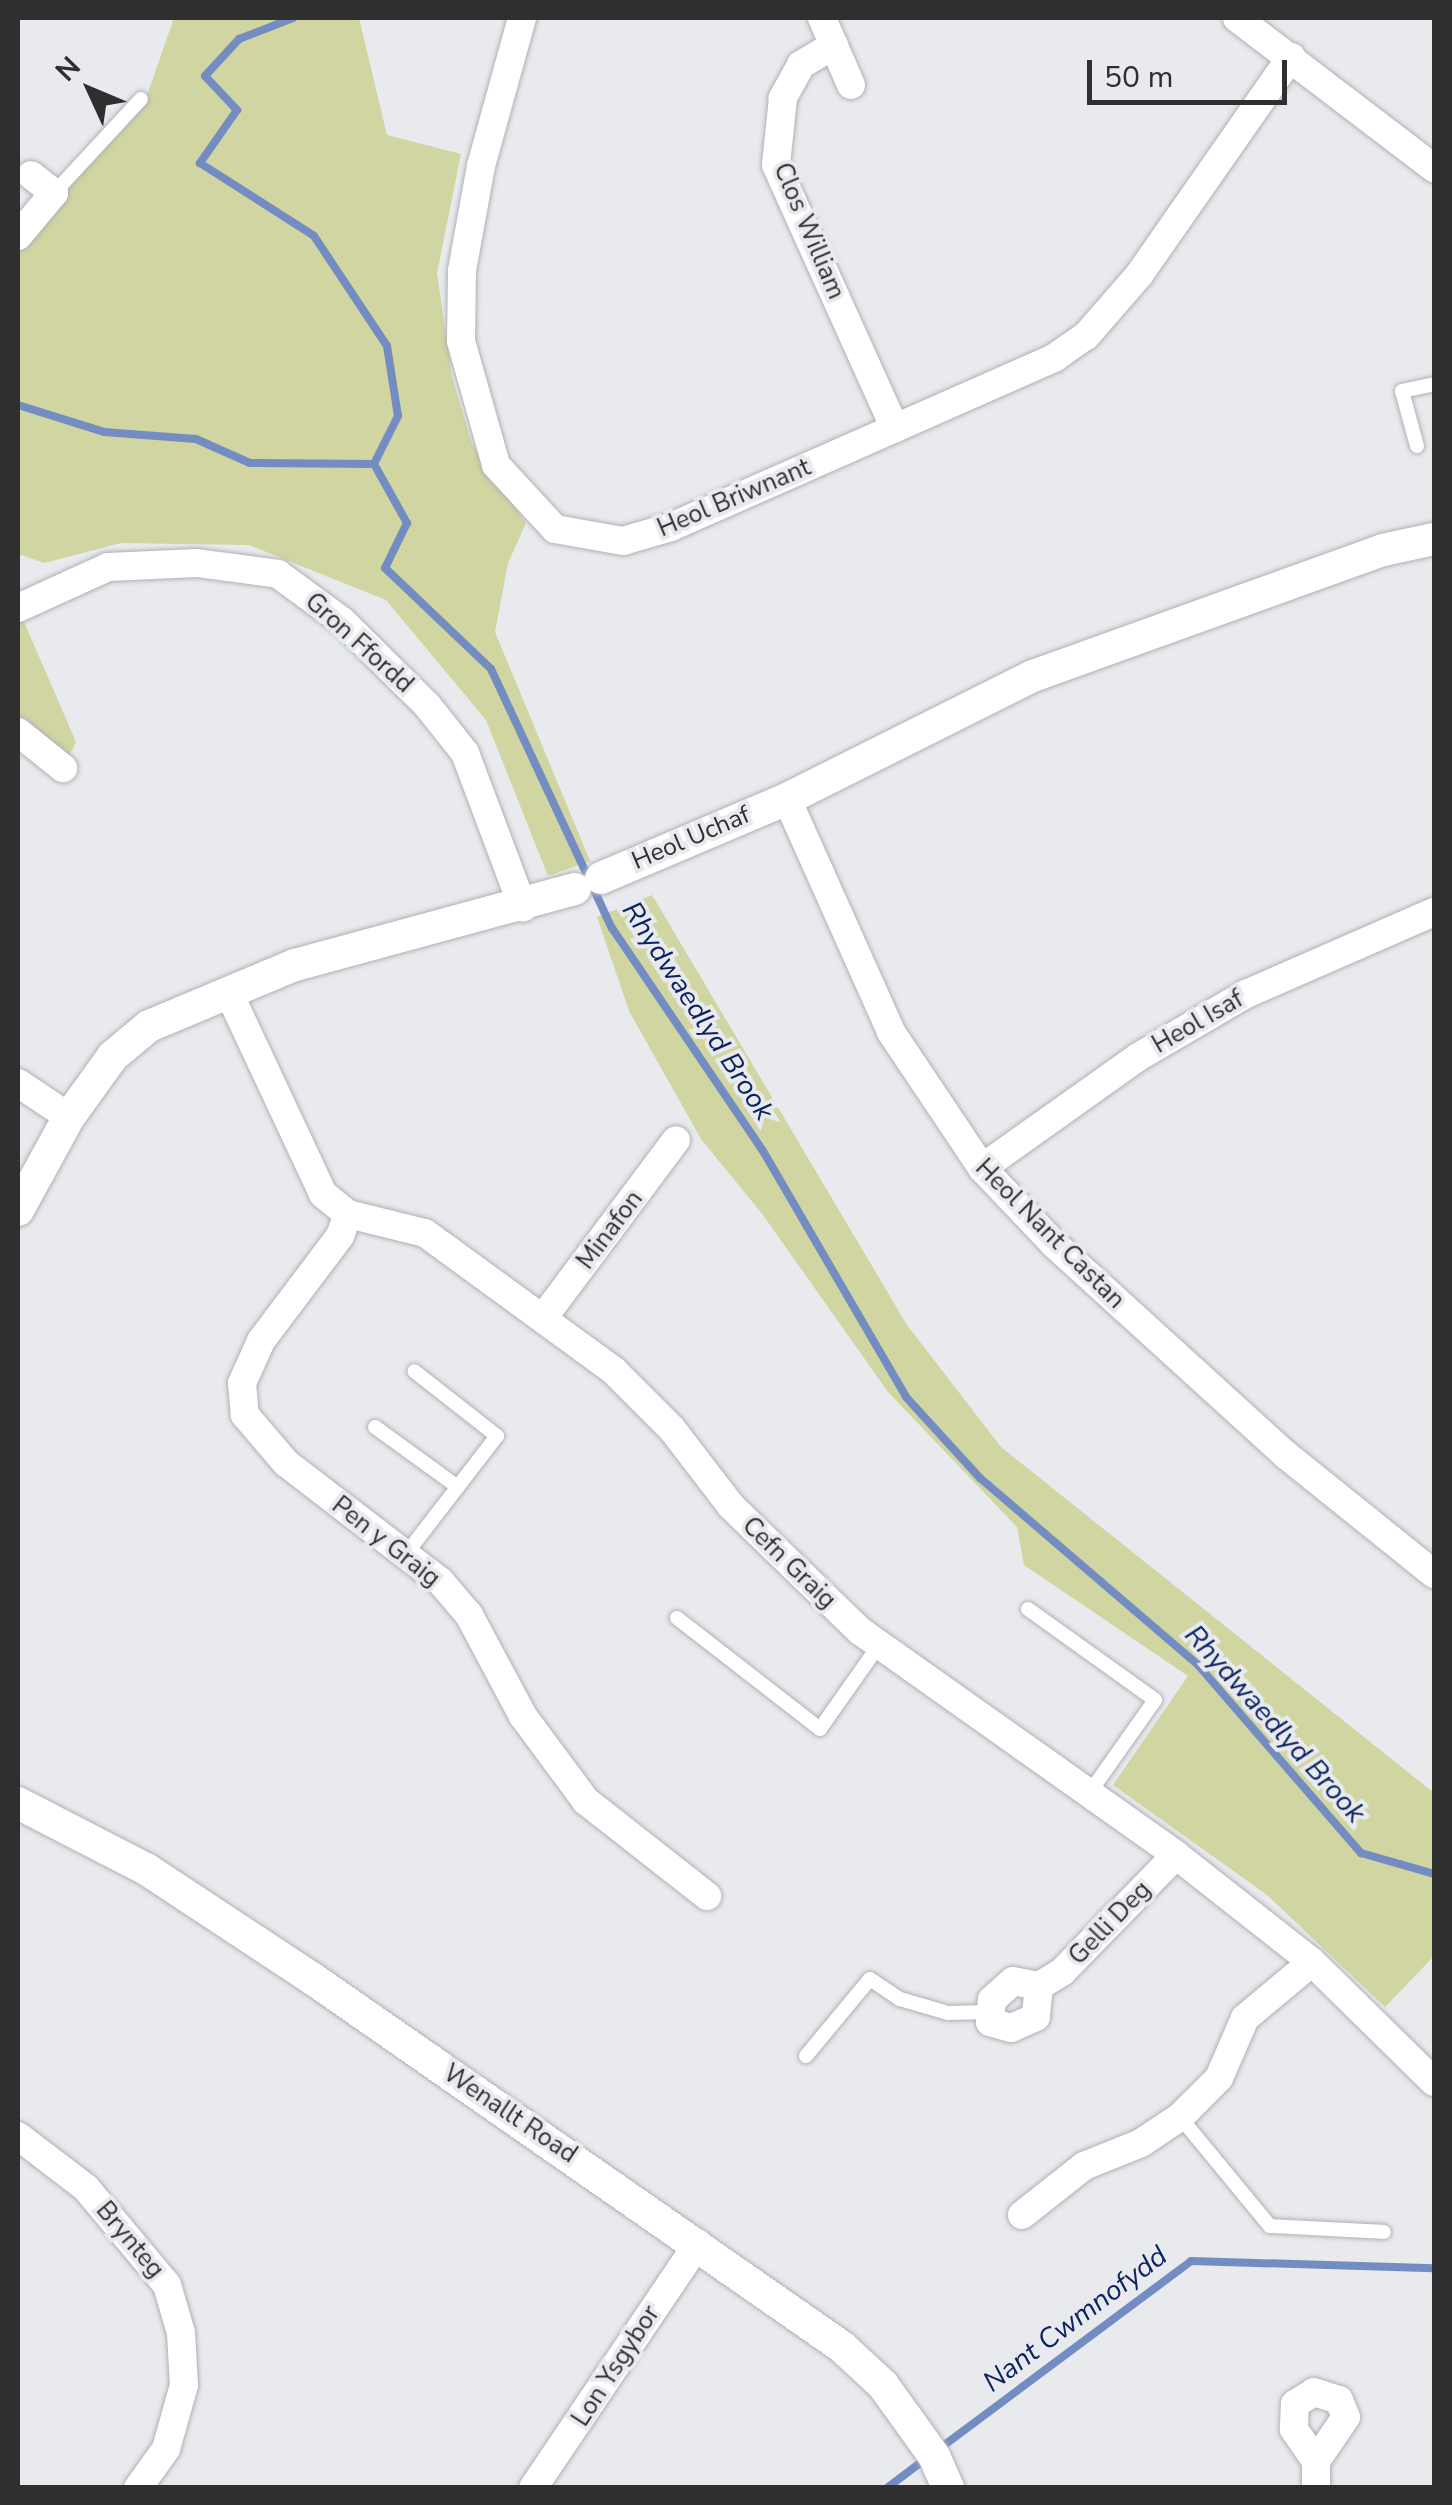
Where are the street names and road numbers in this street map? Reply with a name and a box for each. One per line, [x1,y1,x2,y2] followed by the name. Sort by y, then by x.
[767,158,851,304] street label: Clos William
[653,452,815,544] street label: Heol Briwnant
[299,587,419,699] street label: Gron Ffordd
[627,800,755,876] street label: Heol Uchaf
[1147,984,1249,1060] street label: Heol Isaf
[969,1153,1131,1315] street label: Heol Nant Castan
[571,1185,649,1275] street label: Minafon
[326,1490,446,1594] street label: Pen y Graig
[736,1511,842,1615] street label: Cefn Graig
[1063,1875,1157,1971] street label: Gelli Deg
[437,2058,583,2170] street label: Wenallt Road
[90,2196,170,2284] street label: Brynteg
[566,2300,666,2432] street label: Lon Ysgybor

